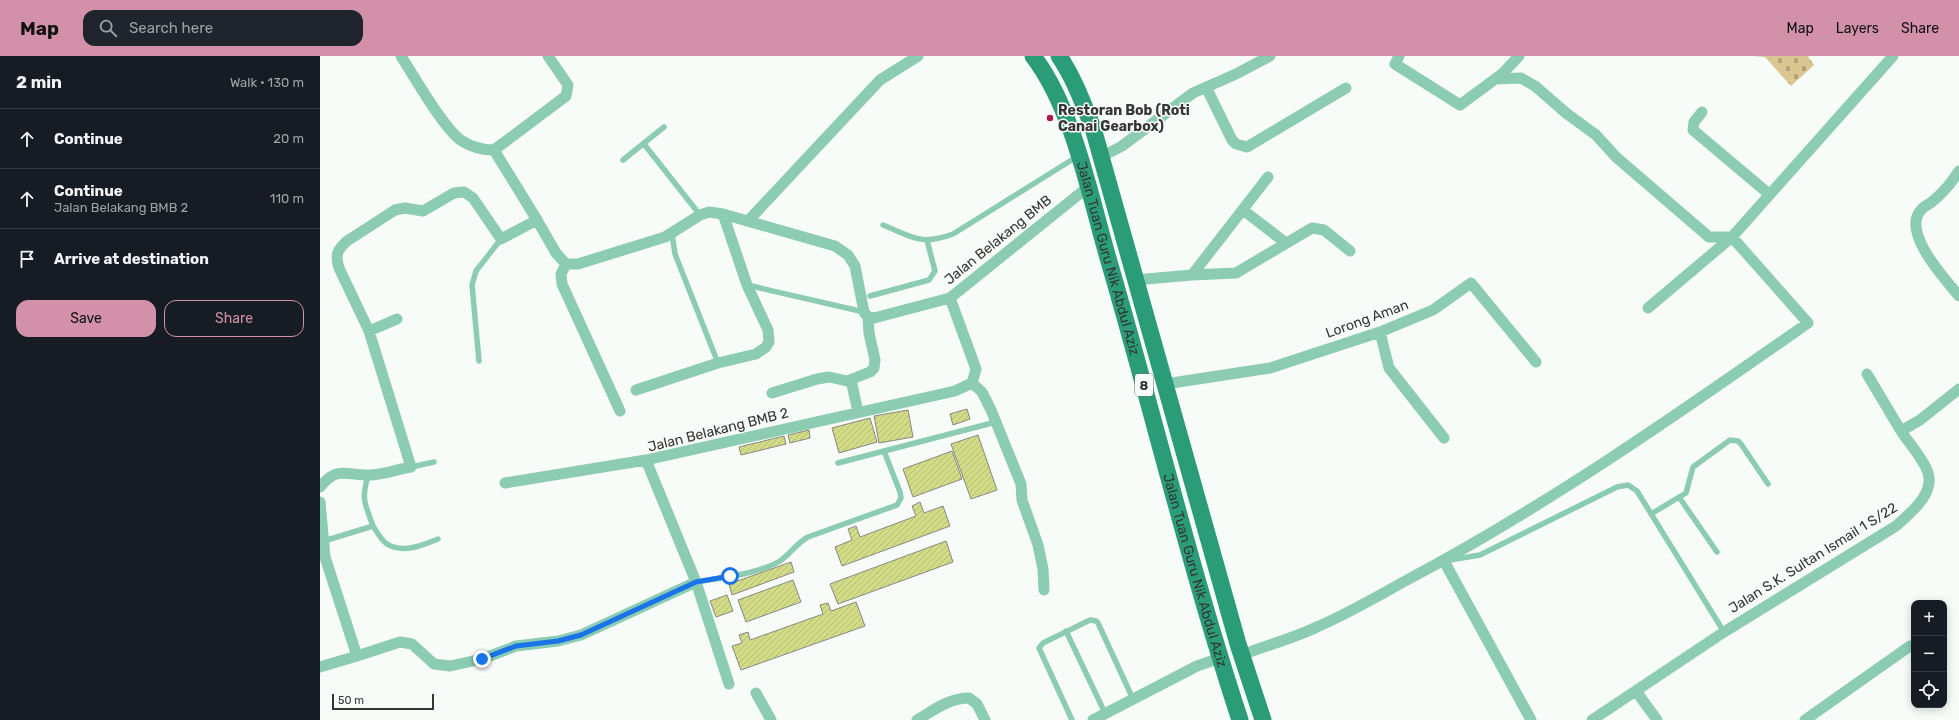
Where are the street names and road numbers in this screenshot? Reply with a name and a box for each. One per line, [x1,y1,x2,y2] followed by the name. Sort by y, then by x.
[1073,159,1144,357] street label: Jalan Tuan Guru Nik Abdul Aziz
[941,192,1055,288] street label: Jalan Belakang BMB
[1323,296,1411,342] street label: Lorong Aman
[1135,374,1153,396] road number: 8
[646,404,790,456] street label: Jalan Belakang BMB 2
[1160,471,1231,669] street label: Jalan Tuan Guru Nik Abdul Aziz
[1726,499,1900,617] street label: Jalan S.K. Sultan Ismail 1 S/22

